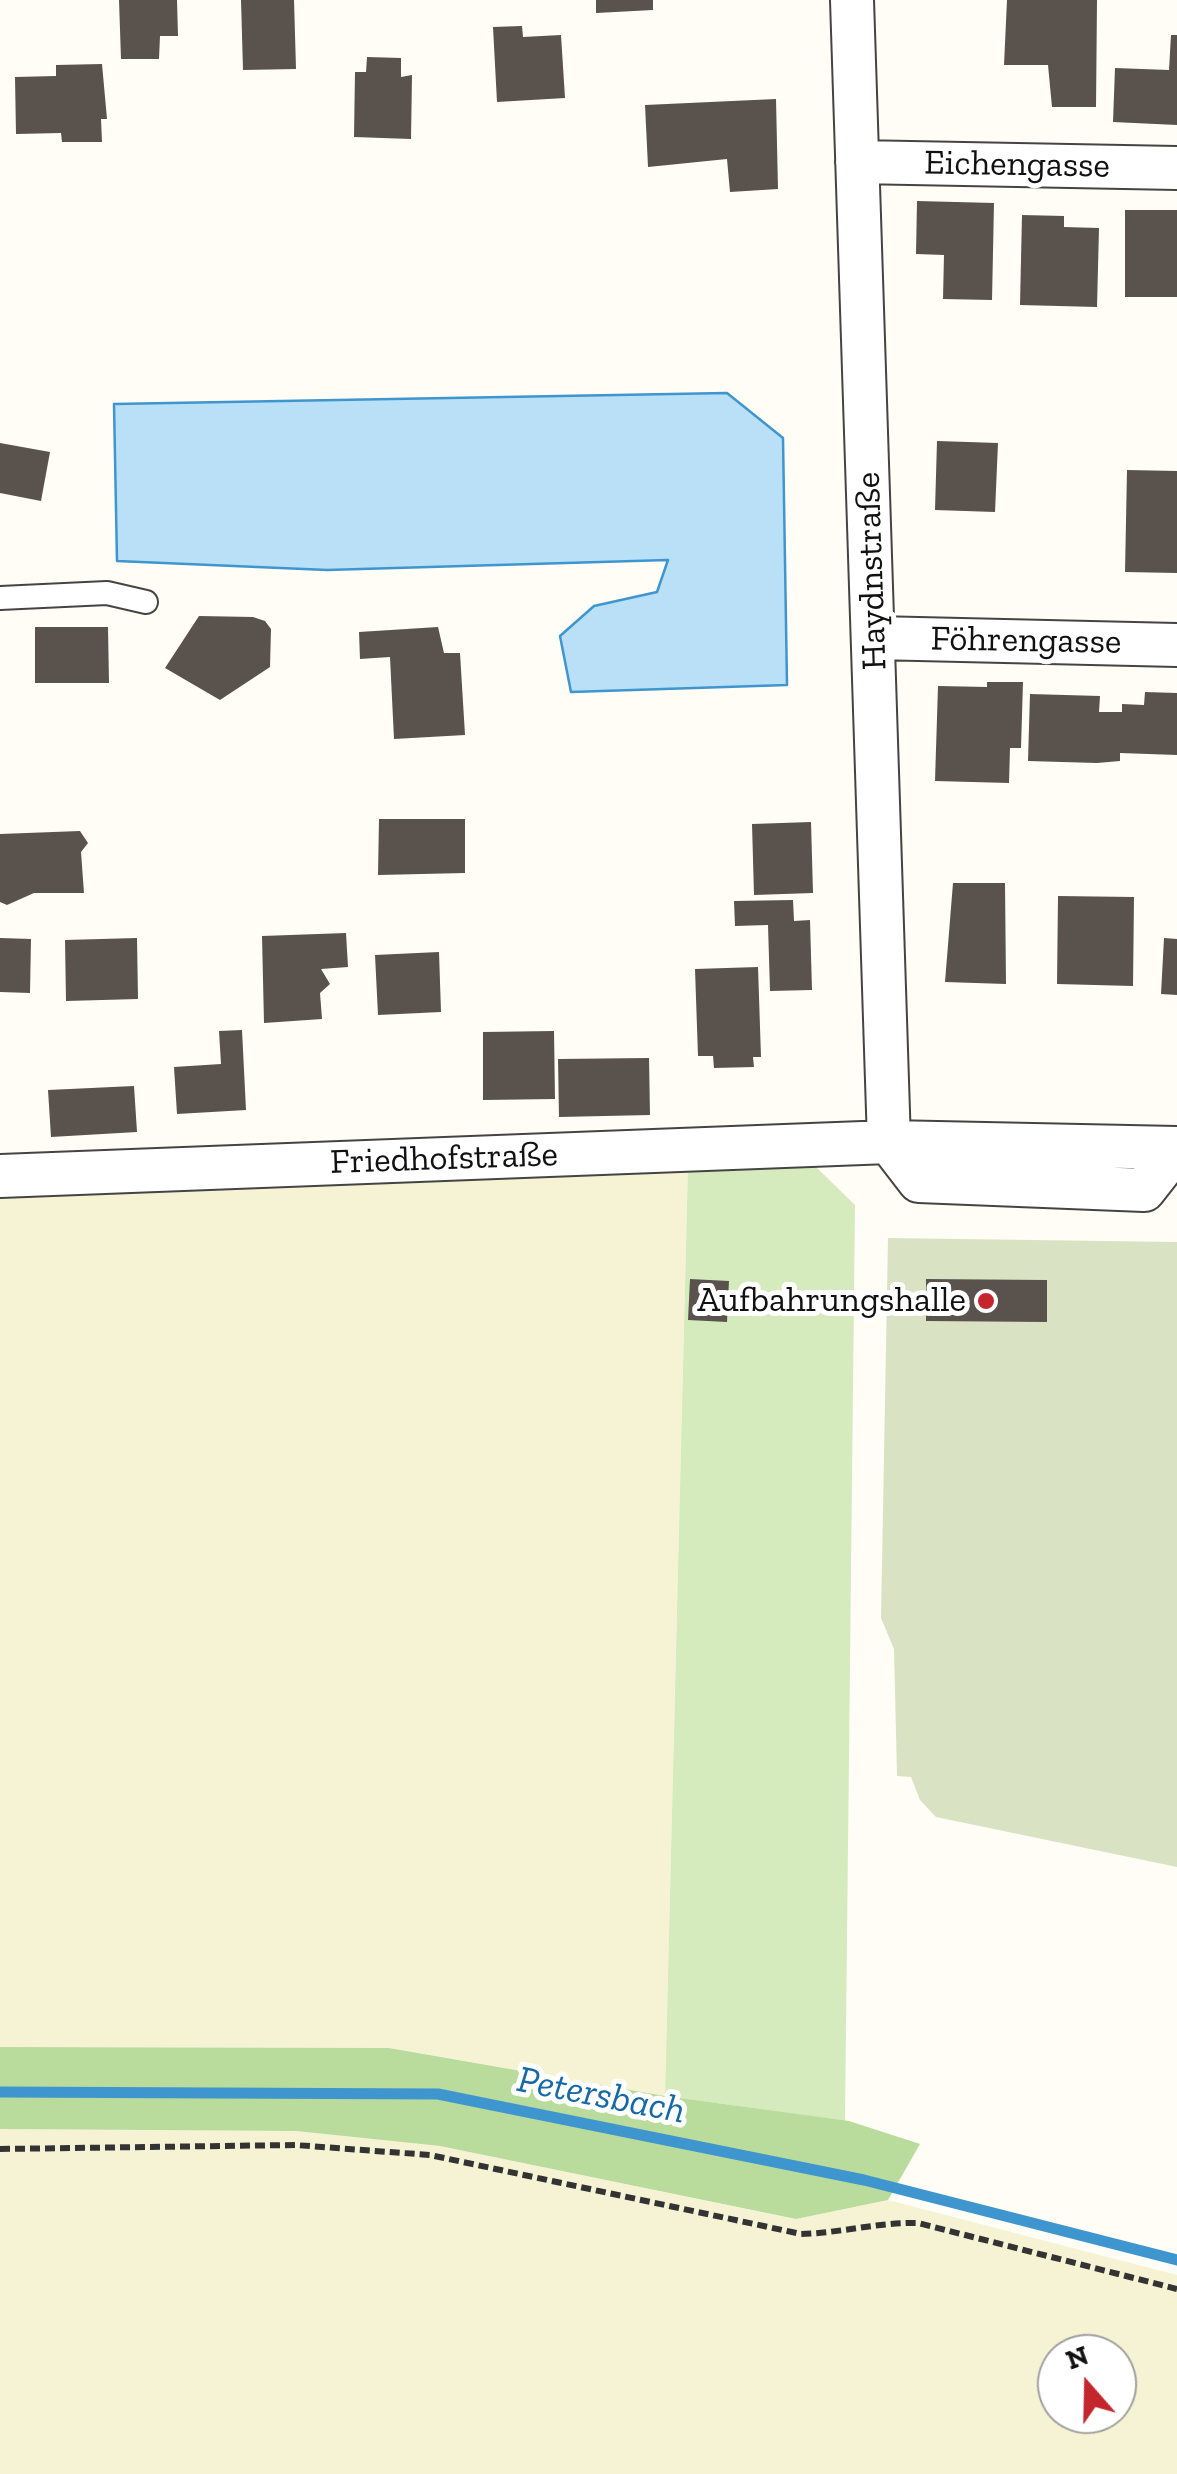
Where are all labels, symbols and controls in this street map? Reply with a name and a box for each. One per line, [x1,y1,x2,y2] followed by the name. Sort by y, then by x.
[924,142,1110,188] street label: Eichengasse
[848,471,896,671] street label: Haydnstraße
[930,618,1122,664] street label: Föhrengasse
[330,1134,558,1184] street label: Friedhofstraße
[697,1280,966,1322] place label: Aufbahrungshalle
[975,1290,997,1312] marker: Aufbahrungshalle
[513,2057,689,2135] water label: Petersbach
[1037,2334,1137,2434] north arrow
[1062,2338,1093,2376] text: N

